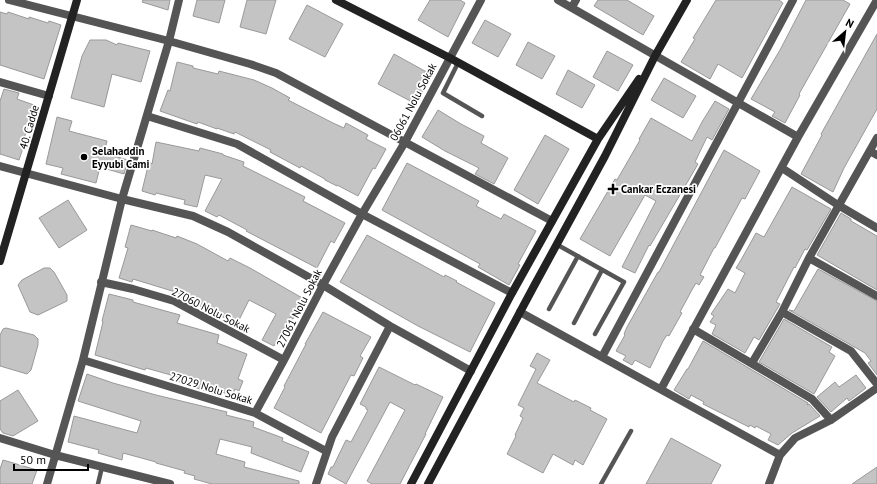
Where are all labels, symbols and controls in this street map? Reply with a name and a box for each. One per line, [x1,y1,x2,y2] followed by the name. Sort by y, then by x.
[825,12,865,52] north arrow
[843,15,856,31] text: N
[387,60,440,143] street label: 06061 Nolu Sokak
[16,103,42,151] street label: 40. Cadde
[92,144,149,171] place label: Selahaddin Eyyubi Cami
[79,152,89,162] marker: Selahaddin Eyyubi Cami
[621,182,696,196] place label: Cankar Eczanesi
[608,184,618,194] marker: Cankar Eczanesi
[273,266,325,350] street label: 27061 Nolu Sokak
[169,284,253,336] street label: 27060 Nolu Sokak
[168,369,255,407] street label: 27029 Nolu Sokak
[14,446,88,472] scale bar
[20,452,46,467] text: 50 m

